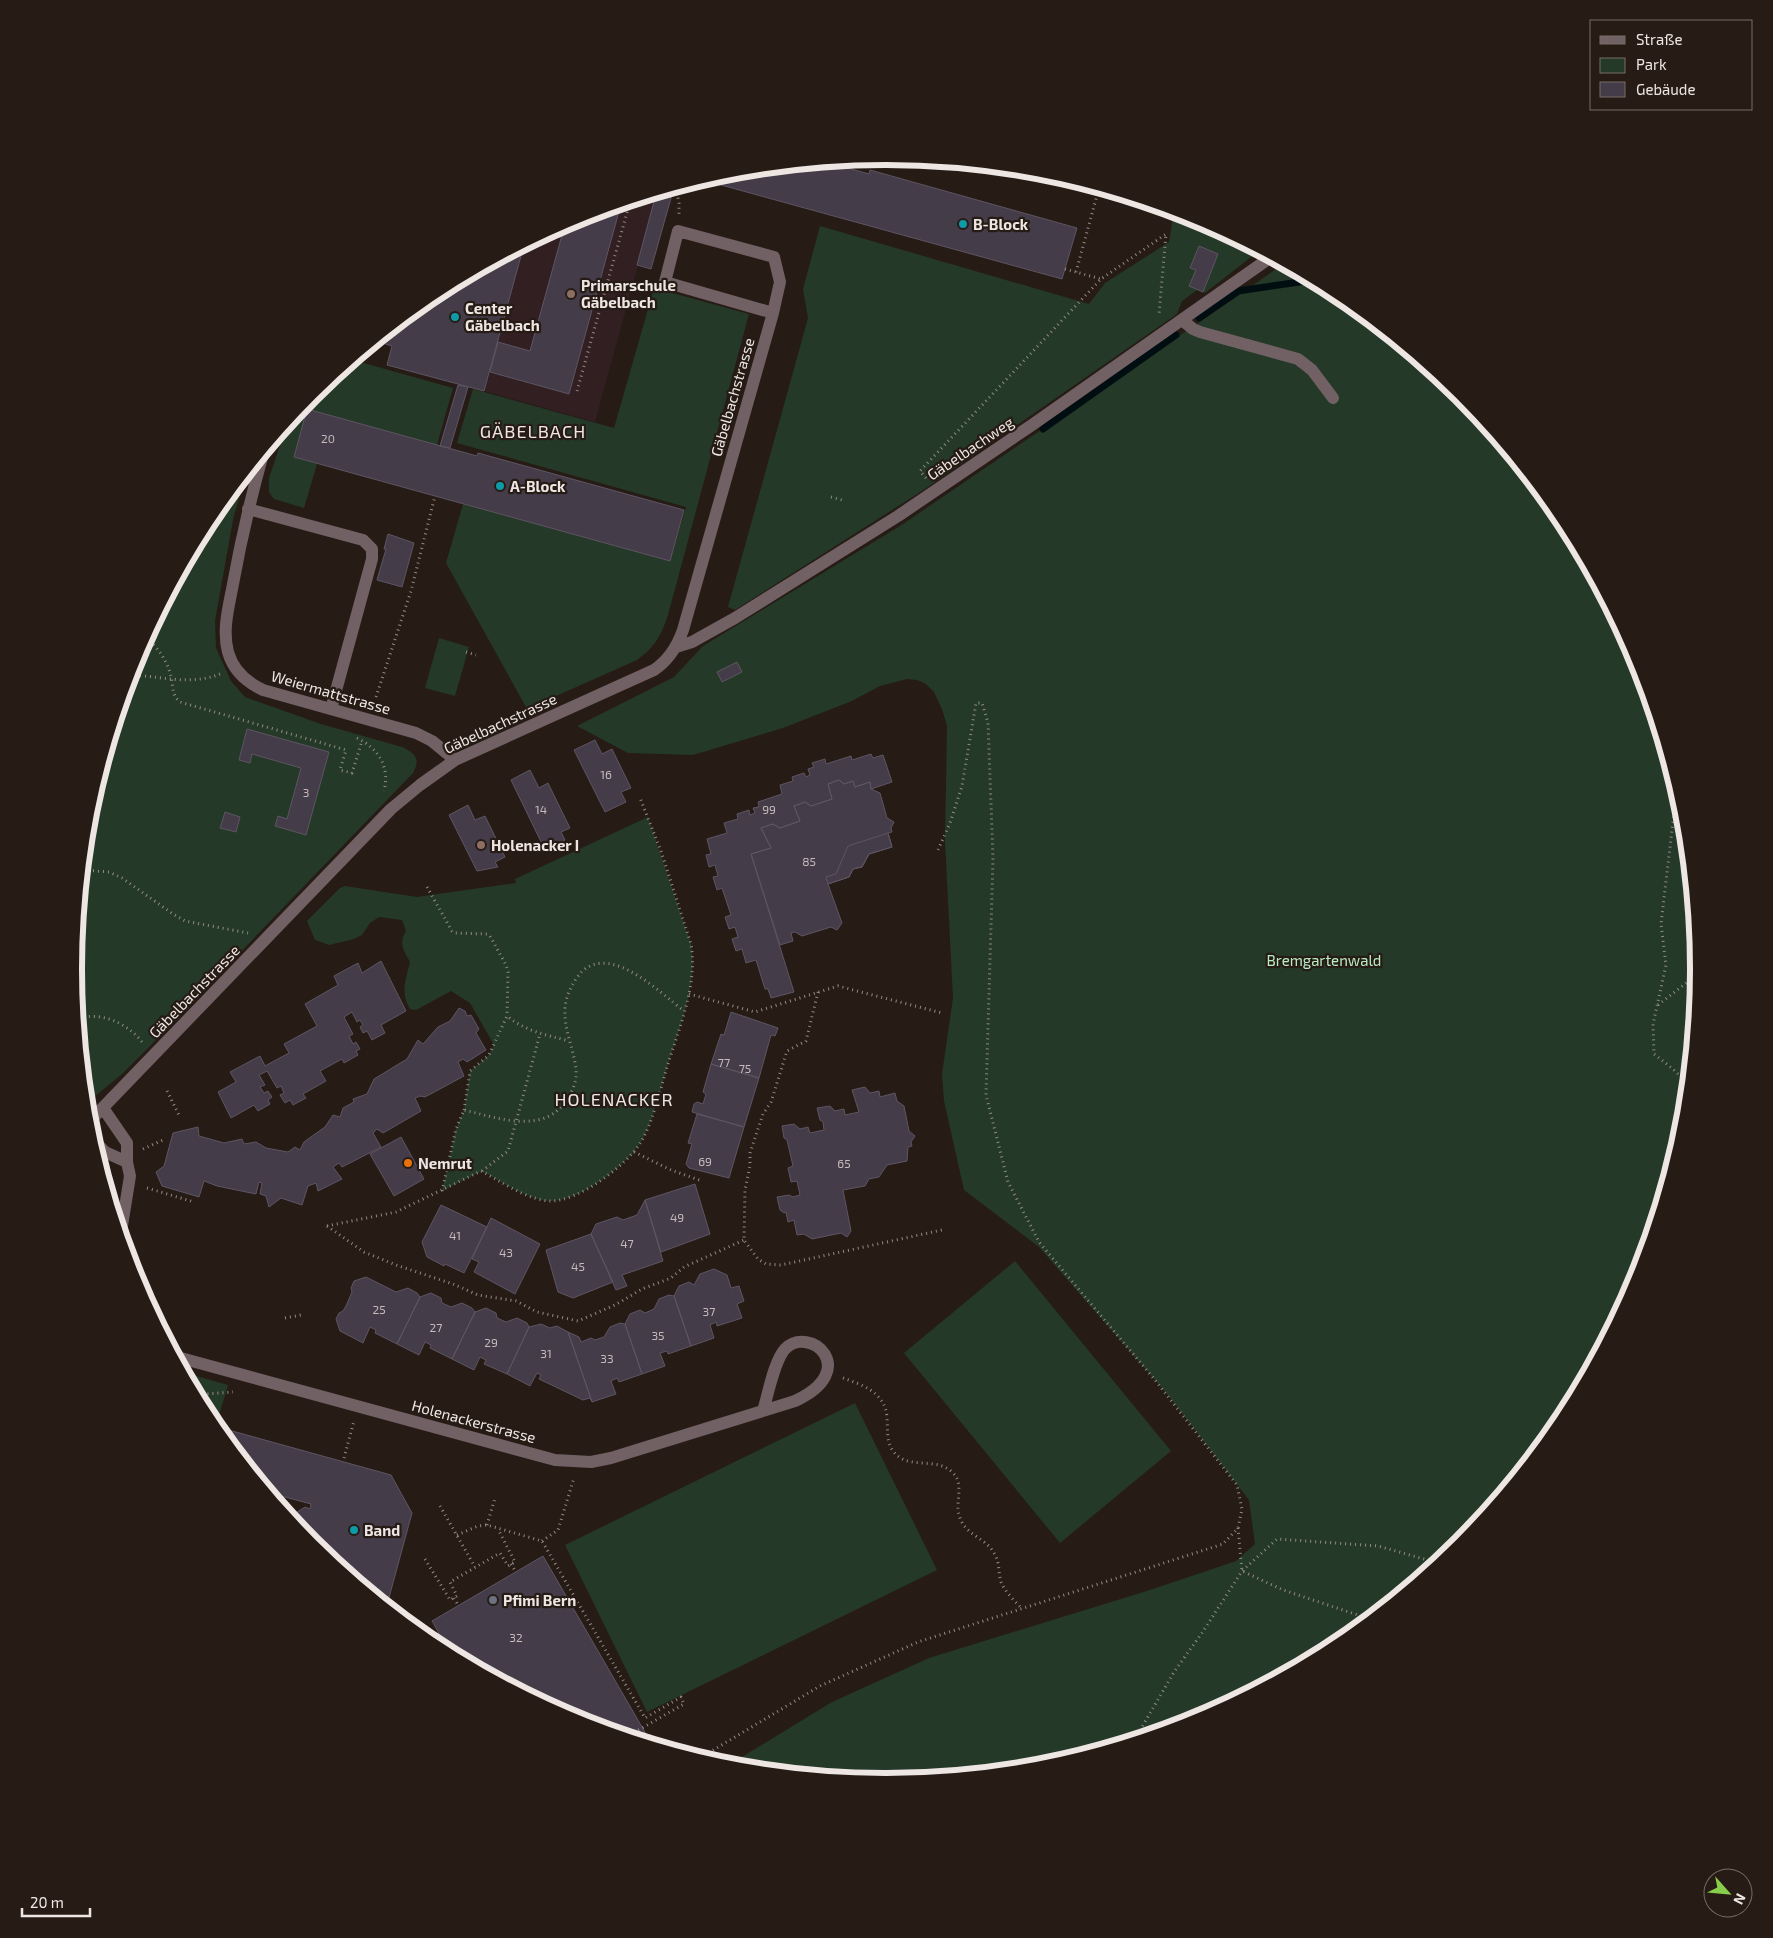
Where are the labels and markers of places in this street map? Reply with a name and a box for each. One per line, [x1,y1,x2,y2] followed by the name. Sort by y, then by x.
[973,215,1029,233] place label: B-Block
[957,218,969,230] marker: B-Block
[581,276,676,311] place label: Primarschule Gäbelbach
[565,288,577,300] marker: Primarschule Gäbelbach
[465,299,540,334] place label: Center Gäbelbach
[449,311,461,323] marker: Center Gäbelbach
[510,477,566,495] place label: A-Block
[494,480,506,492] marker: A-Block
[491,836,579,854] place label: Holenacker I
[475,839,487,851] marker: Holenacker I
[418,1154,472,1172] place label: Nemrut
[402,1157,414,1169] marker: Nemrut
[364,1521,400,1539] place label: Band
[348,1524,360,1536] marker: Band
[503,1591,576,1609] place label: Pfimi Bern
[487,1594,499,1606] marker: Pfimi Bern

